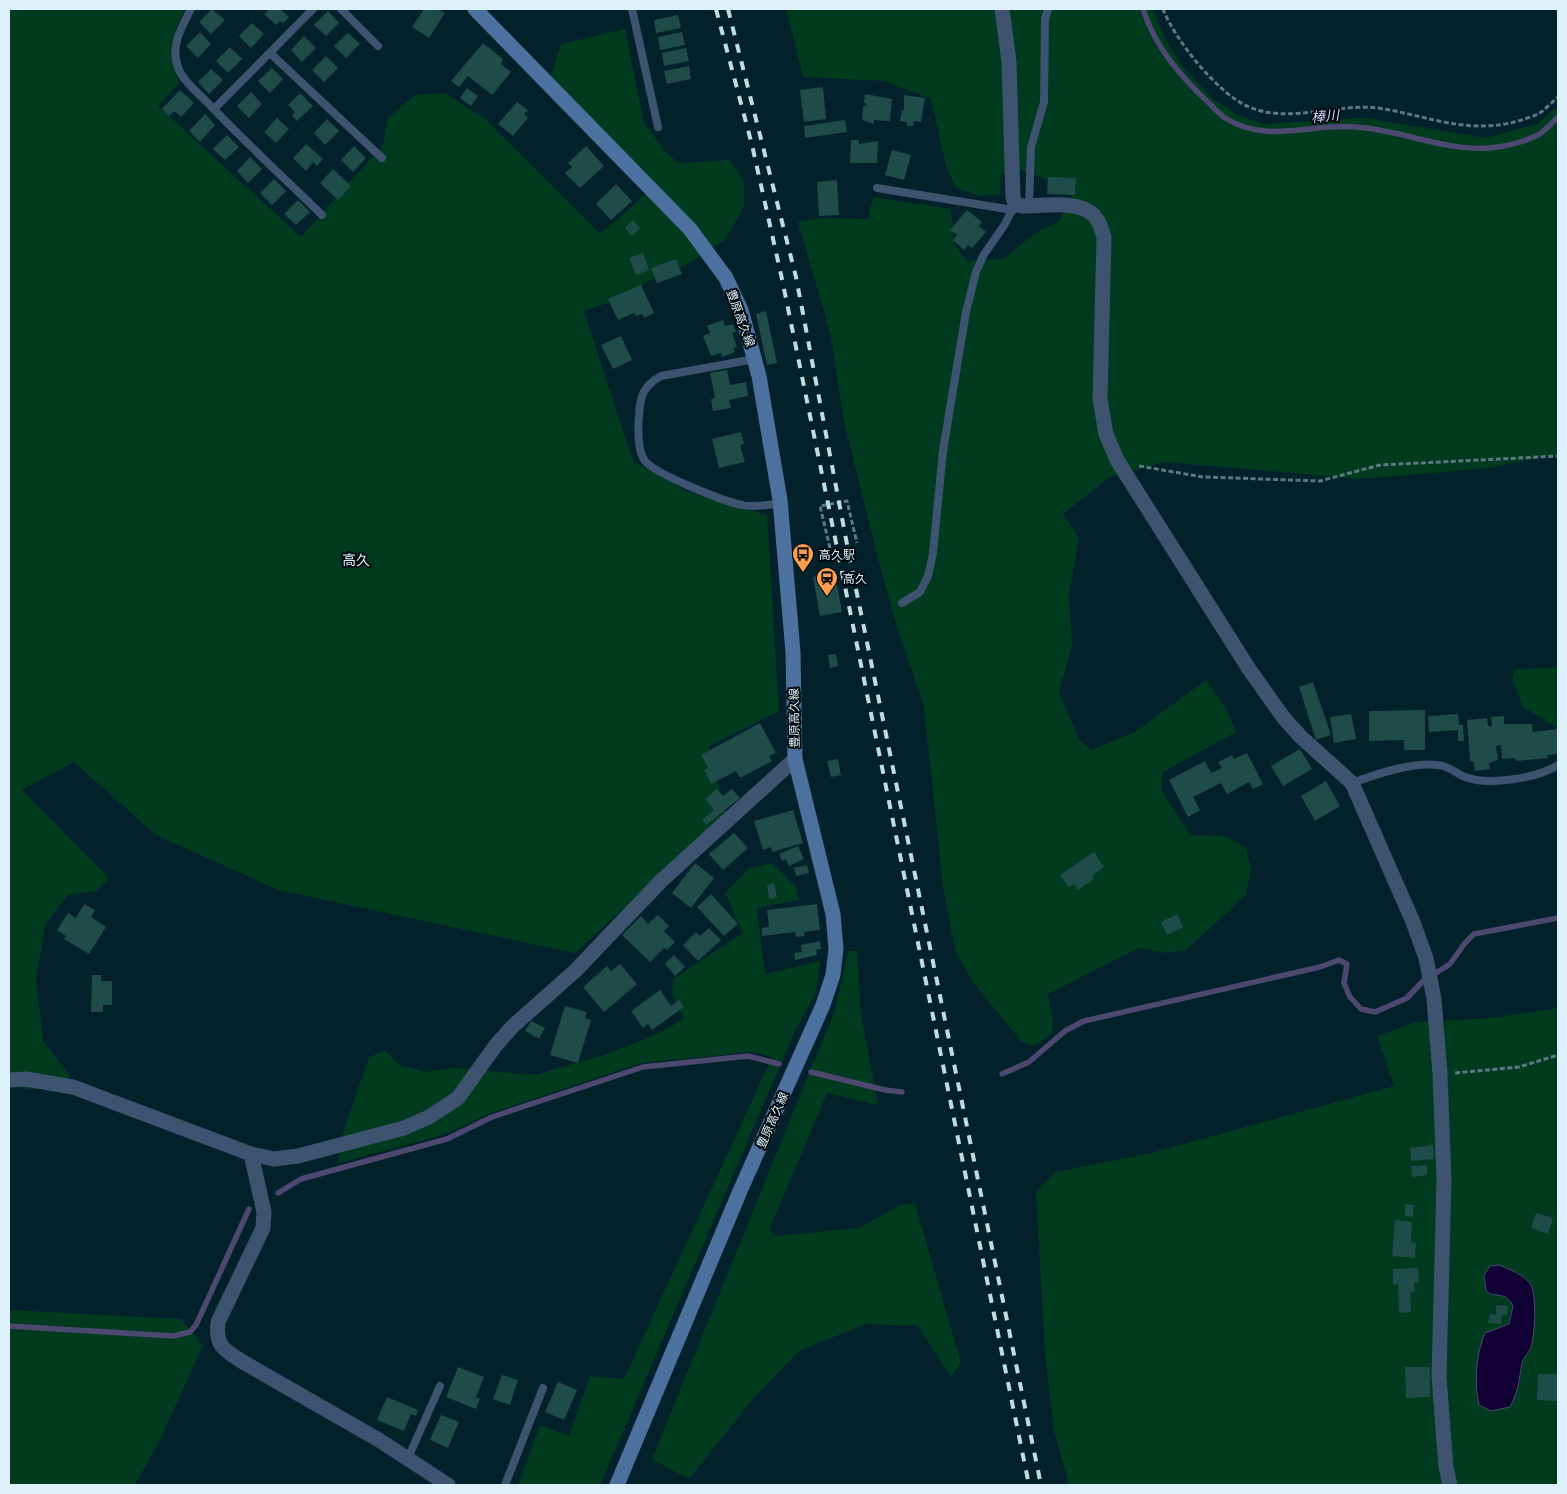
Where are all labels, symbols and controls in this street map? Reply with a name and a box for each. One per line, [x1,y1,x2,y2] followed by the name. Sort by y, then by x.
[1310,106,1342,126] water label: 棒川
[724,287,758,349] street label: 豊原高久線
[791,542,815,573] bus stop icon: 高久駅
[819,547,855,562] place label: 高久駅
[342,551,370,569] district label: 高久
[815,566,839,597] station icon: 高久
[843,571,867,586] place label: 高久
[786,688,802,748] street label: 豊原高久線
[753,1090,791,1150] street label: 豊原高久線

